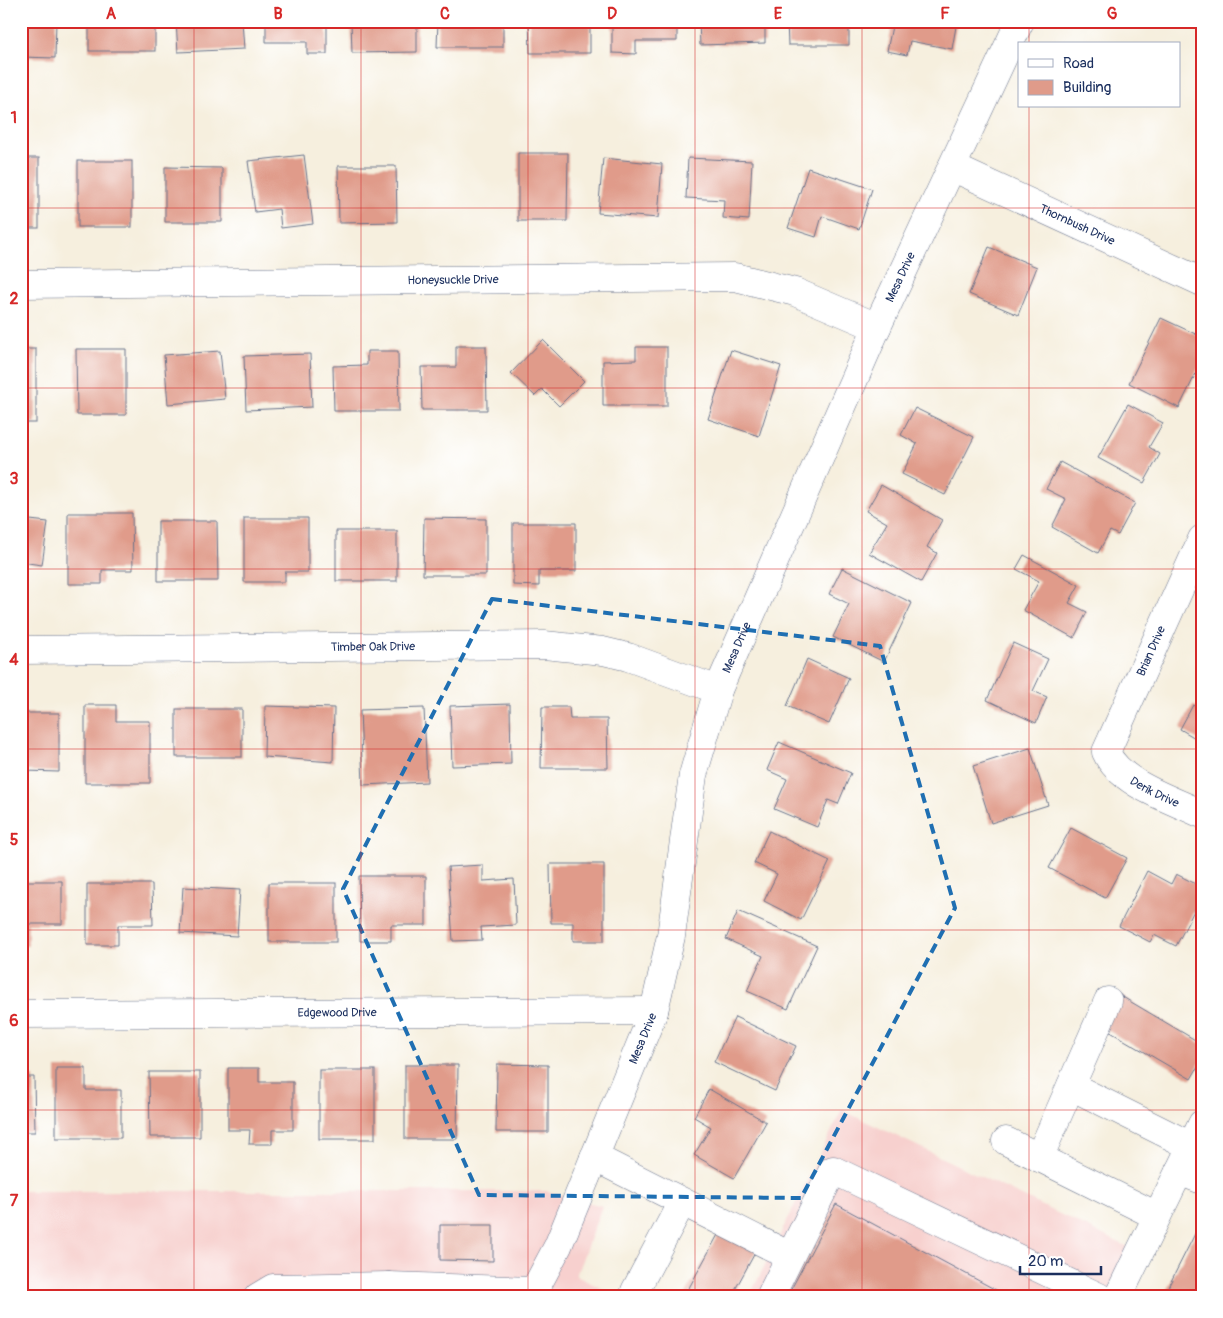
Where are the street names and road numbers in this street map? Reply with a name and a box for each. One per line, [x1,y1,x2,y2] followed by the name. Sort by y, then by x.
[1037,201,1117,249] street label: Thornbush Drive
[883,250,919,305] street label: Mesa Drive
[407,272,499,288] street label: Honeysuckle Drive
[719,620,755,675] street label: Mesa Drive
[1134,624,1169,679] street label: Brian Drive
[331,639,415,655] street label: Timber Oak Drive
[1127,774,1181,811] street label: Derik Drive
[297,1005,377,1021] street label: Edgewood Drive
[626,1011,660,1066] street label: Mesa Drive

